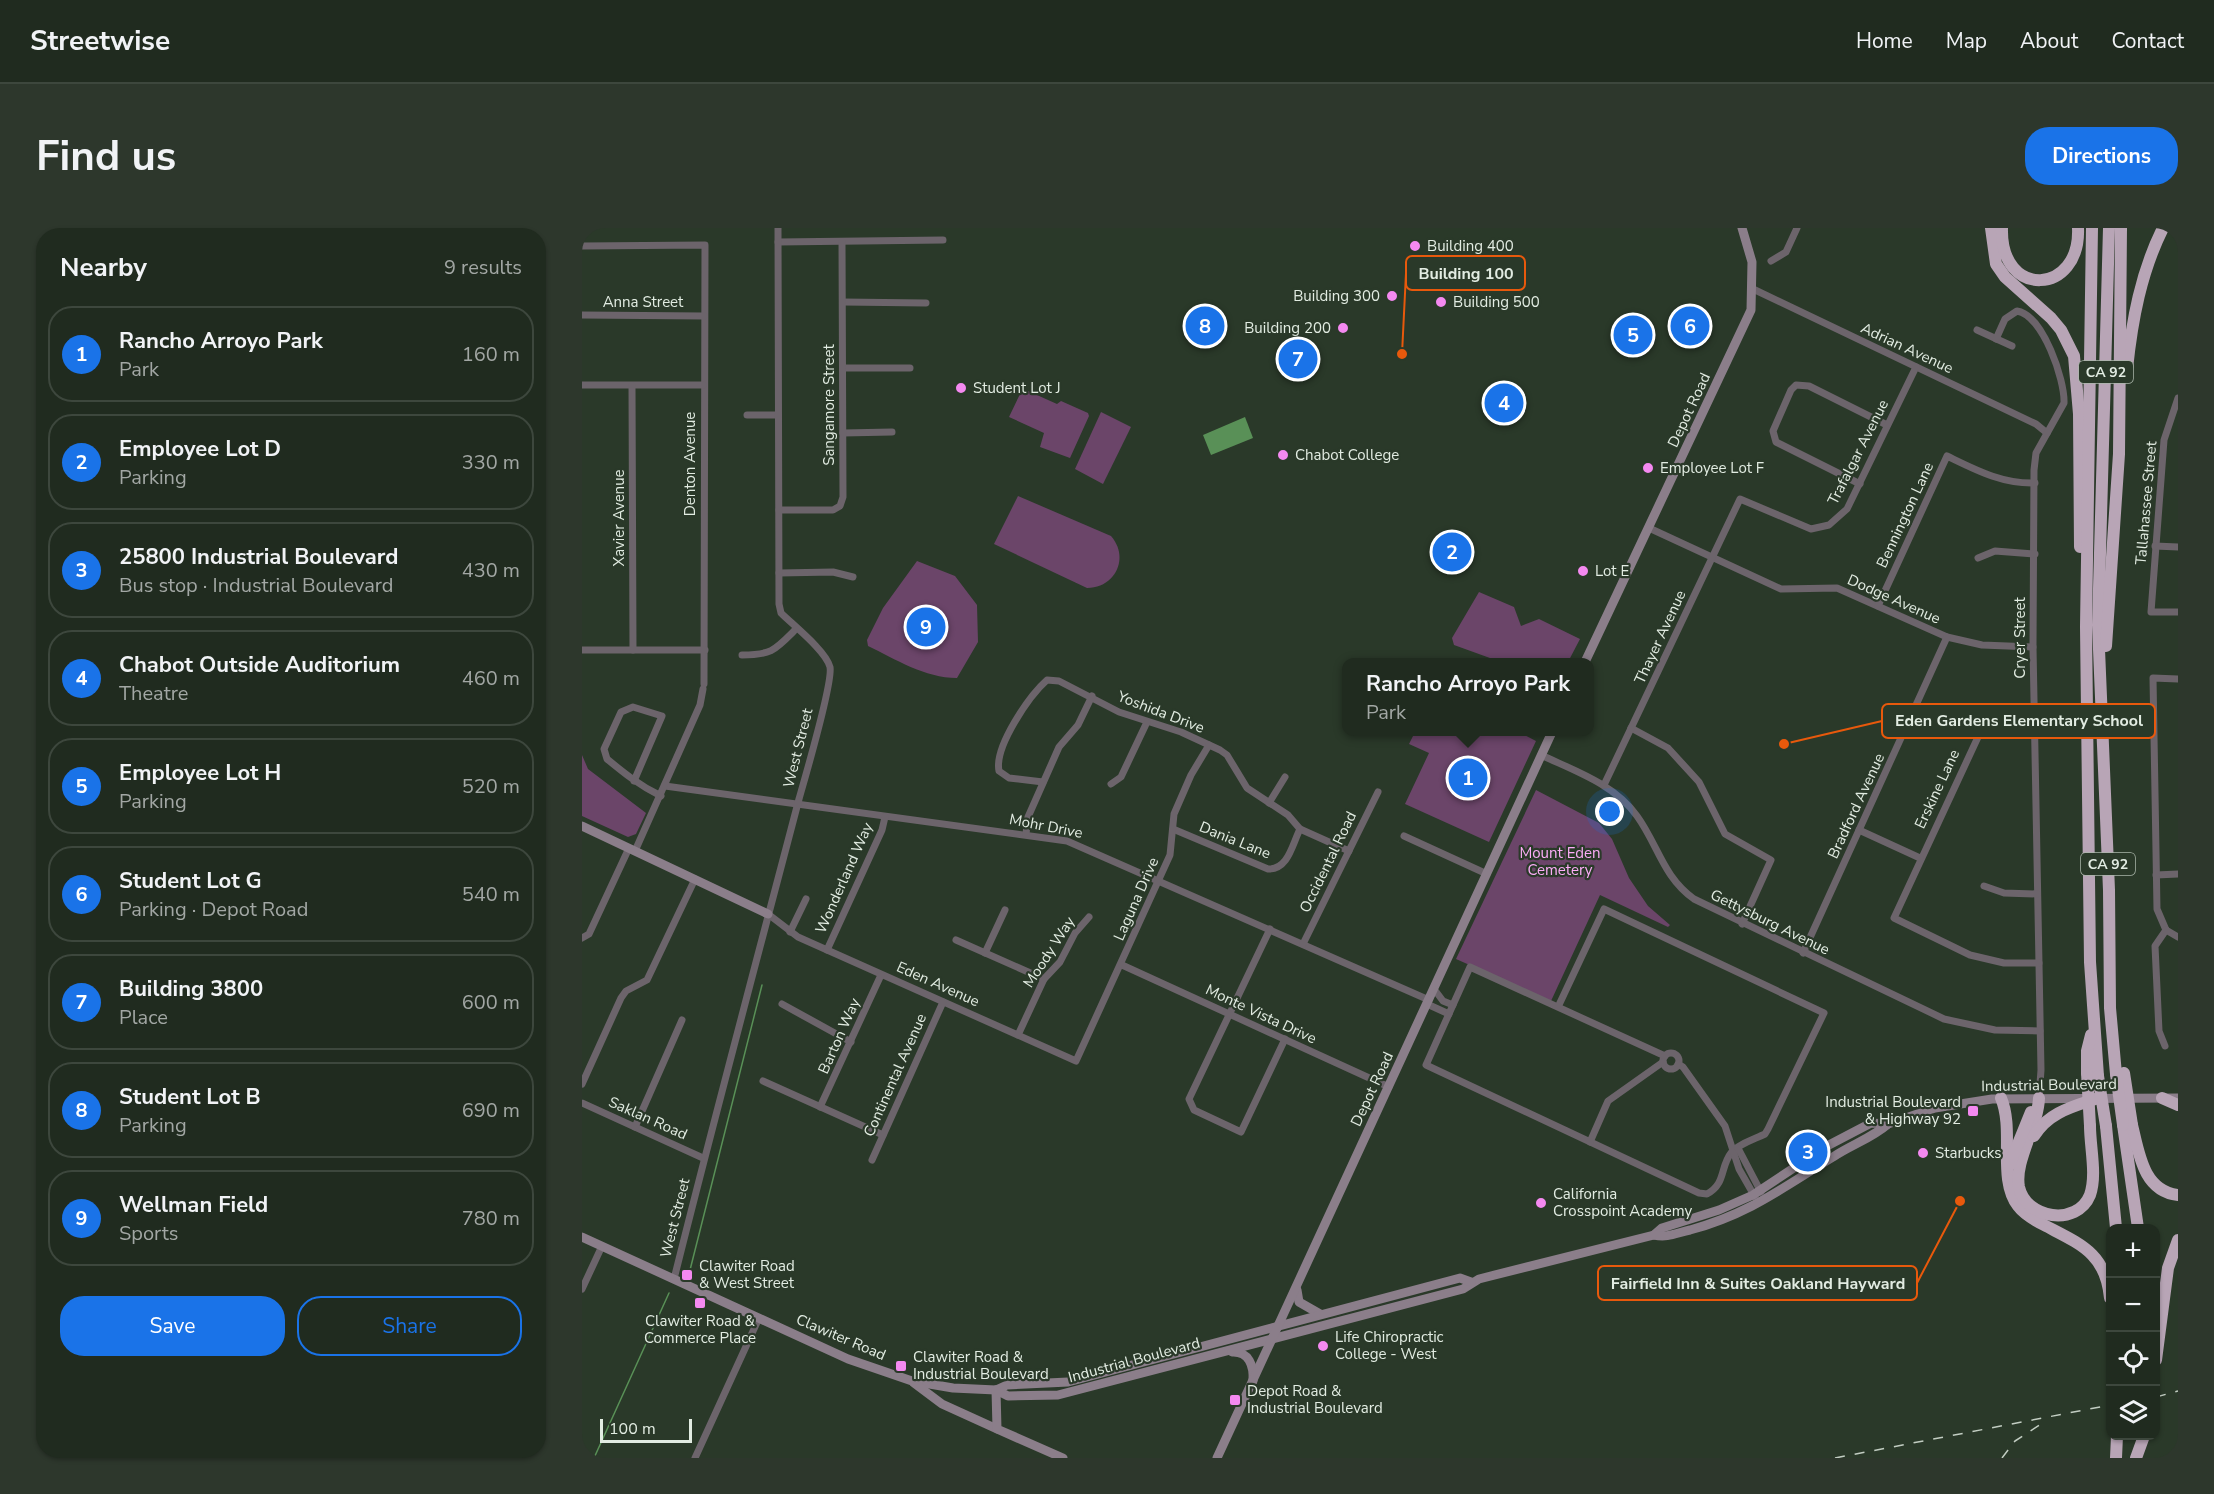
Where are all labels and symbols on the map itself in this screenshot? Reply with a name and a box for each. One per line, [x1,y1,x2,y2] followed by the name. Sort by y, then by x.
[1427,236,1514,256] place label: Building 400
[1408,239,1422,253] marker: Building 400
[1406,256,1525,290] callout: Building 100
[1418,263,1514,285] text: Building 100
[1293,286,1380,306] place label: Building 300
[1385,289,1399,303] marker: Building 300
[603,292,684,312] street label: Anna Street
[1453,292,1540,312] place label: Building 500
[1434,295,1448,309] marker: Building 500
[1186,304,1224,348] pin: 8
[1670,304,1710,348] pin: 6
[1614,312,1652,358] pin: 5
[1244,318,1331,338] place label: Building 200
[1858,318,1956,378] street label: Adrian Avenue
[1336,321,1350,335] marker: Building 200
[1278,336,1318,382] pin: 7
[819,343,839,466] street label: Sangamore Street
[2079,361,2133,383] road number: CA 92
[1663,369,1715,451] street label: Depot Road
[973,378,1061,398] place label: Student Lot J
[1484,380,1524,426] pin: 4
[954,381,968,395] marker: Student Lot J
[1823,396,1893,508] street label: Trafalgar Avenue
[680,412,700,516] street label: Denton Avenue
[2131,439,2161,566] street label: Tallahassee Street
[1295,445,1399,465] place label: Chabot College
[1276,448,1290,462] marker: Chabot College
[1660,458,1764,478] place label: Employee Lot F
[1872,459,1938,571] street label: Bennington Lane
[1641,461,1655,475] marker: Employee Lot F
[609,469,629,567] street label: Xavier Avenue
[1432,530,1472,574] pin: 2
[1595,561,1629,581] place label: Lot E
[1576,564,1590,578] marker: Lot E
[1844,570,1944,628] street label: Dodge Avenue
[1630,587,1690,687] street label: Thayer Avenue
[2010,596,2030,679] street label: Cryer Street
[906,604,946,650] pin: 9
[1114,686,1207,738] street label: Yoshida Drive
[1882,704,2155,738] callout: Eden Gardens Elementary School
[779,706,818,790] street label: West Street
[1895,710,2143,732] text: Eden Gardens Elementary School
[1910,746,1964,832] street label: Erskine Lane
[1823,750,1889,862] street label: Bradford Avenue
[1448,756,1488,800] pin: 1
[1595,797,1624,826] your location
[1295,808,1361,916] street label: Occidental Road
[1008,809,1084,843] street label: Mohr Drive
[1196,817,1274,863] street label: Dania Lane
[811,819,878,937] street label: Wonderland Way
[1519,843,1601,880] park label: Mount Eden Cemetery
[2081,853,2135,875] road number: CA 92
[1109,854,1163,944] street label: Laguna Drive
[1707,884,1833,960] street label: Gettysburg Avenue
[1019,912,1080,991] street label: Moody Way
[893,957,983,1011] street label: Eden Avenue
[1202,980,1320,1048] street label: Monte Vista Drive
[813,995,865,1077] street label: Barton Way
[859,1010,931,1140] street label: Continental Avenue
[1346,1048,1398,1130] street label: Depot Road
[1981,1074,2117,1096] street label: Industrial Boulevard
[605,1092,691,1144] street label: Saklan Road
[1825,1092,1961,1129] place label: Industrial Boulevard & Highway 92
[1966,1104,1980,1118] marker: Industrial Boulevard & Highway 92
[1788,1130,1828,1174] pin: 3
[1935,1143,2001,1163] place label: Starbucks
[1916,1146,1930,1160] marker: Starbucks
[656,1176,695,1260] street label: West Street
[1553,1184,1693,1221] place label: California Crosspoint Academy
[1534,1196,1548,1210] marker: California Crosspoint Academy
[699,1256,795,1293] place label: Clawiter Road & West Street
[1598,1266,1917,1300] callout: Fairfield Inn & Suites Oakland Hayward
[680,1268,694,1282] marker: Clawiter Road & West Street
[1611,1273,1905,1295] text: Fairfield Inn & Suites Oakland Hayward
[693,1296,707,1310] marker: Clawiter Road & Commerce Place
[793,1309,889,1365] street label: Clawiter Road
[644,1311,756,1348] place label: Clawiter Road & Commerce Place
[1335,1327,1444,1364] place label: Life Chiropractic College - West
[1066,1333,1202,1387] street label: Industrial Boulevard
[1316,1339,1330,1353] marker: Life Chiropractic College - West
[913,1347,1049,1384] place label: Clawiter Road & Industrial Boulevard
[894,1359,908,1373] marker: Clawiter Road & Industrial Boulevard
[1247,1381,1383,1418] place label: Depot Road & Industrial Boulevard
[1228,1393,1242,1407] marker: Depot Road & Industrial Boulevard
[600,1416,692,1444] scale bar

